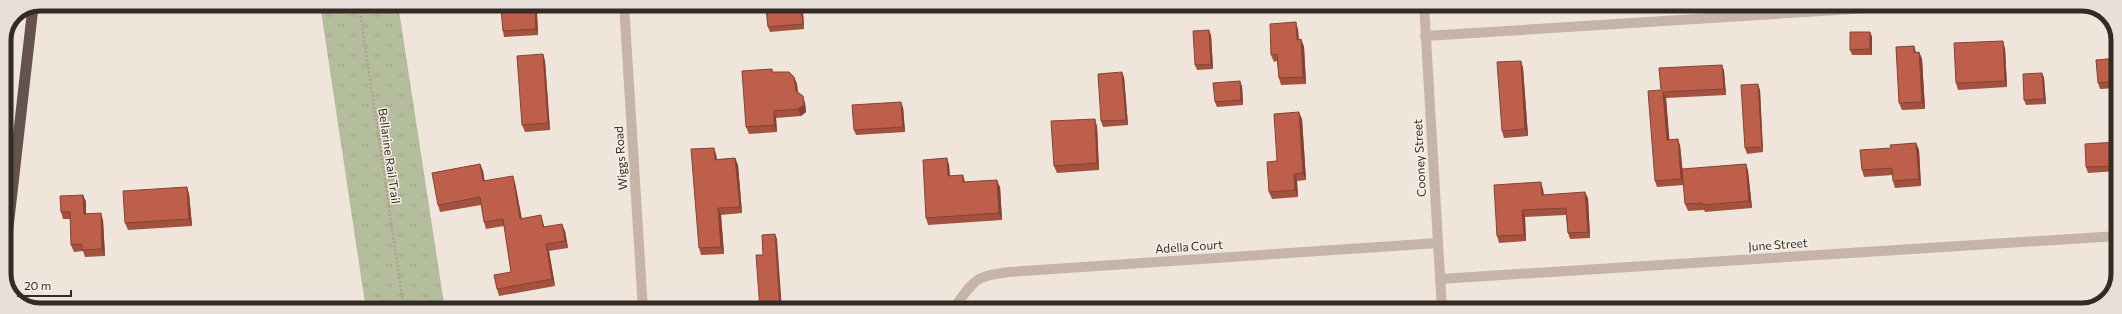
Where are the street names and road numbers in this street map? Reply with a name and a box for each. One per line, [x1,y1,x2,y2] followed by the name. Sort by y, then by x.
[376,107,404,205] street label: Bellarine Rail Trail
[1410,119,1428,197] street label: Cooney Street
[611,126,629,191] street label: Wiggs Road
[1748,235,1808,254] street label: June Street
[1155,237,1223,255] street label: Adella Court

